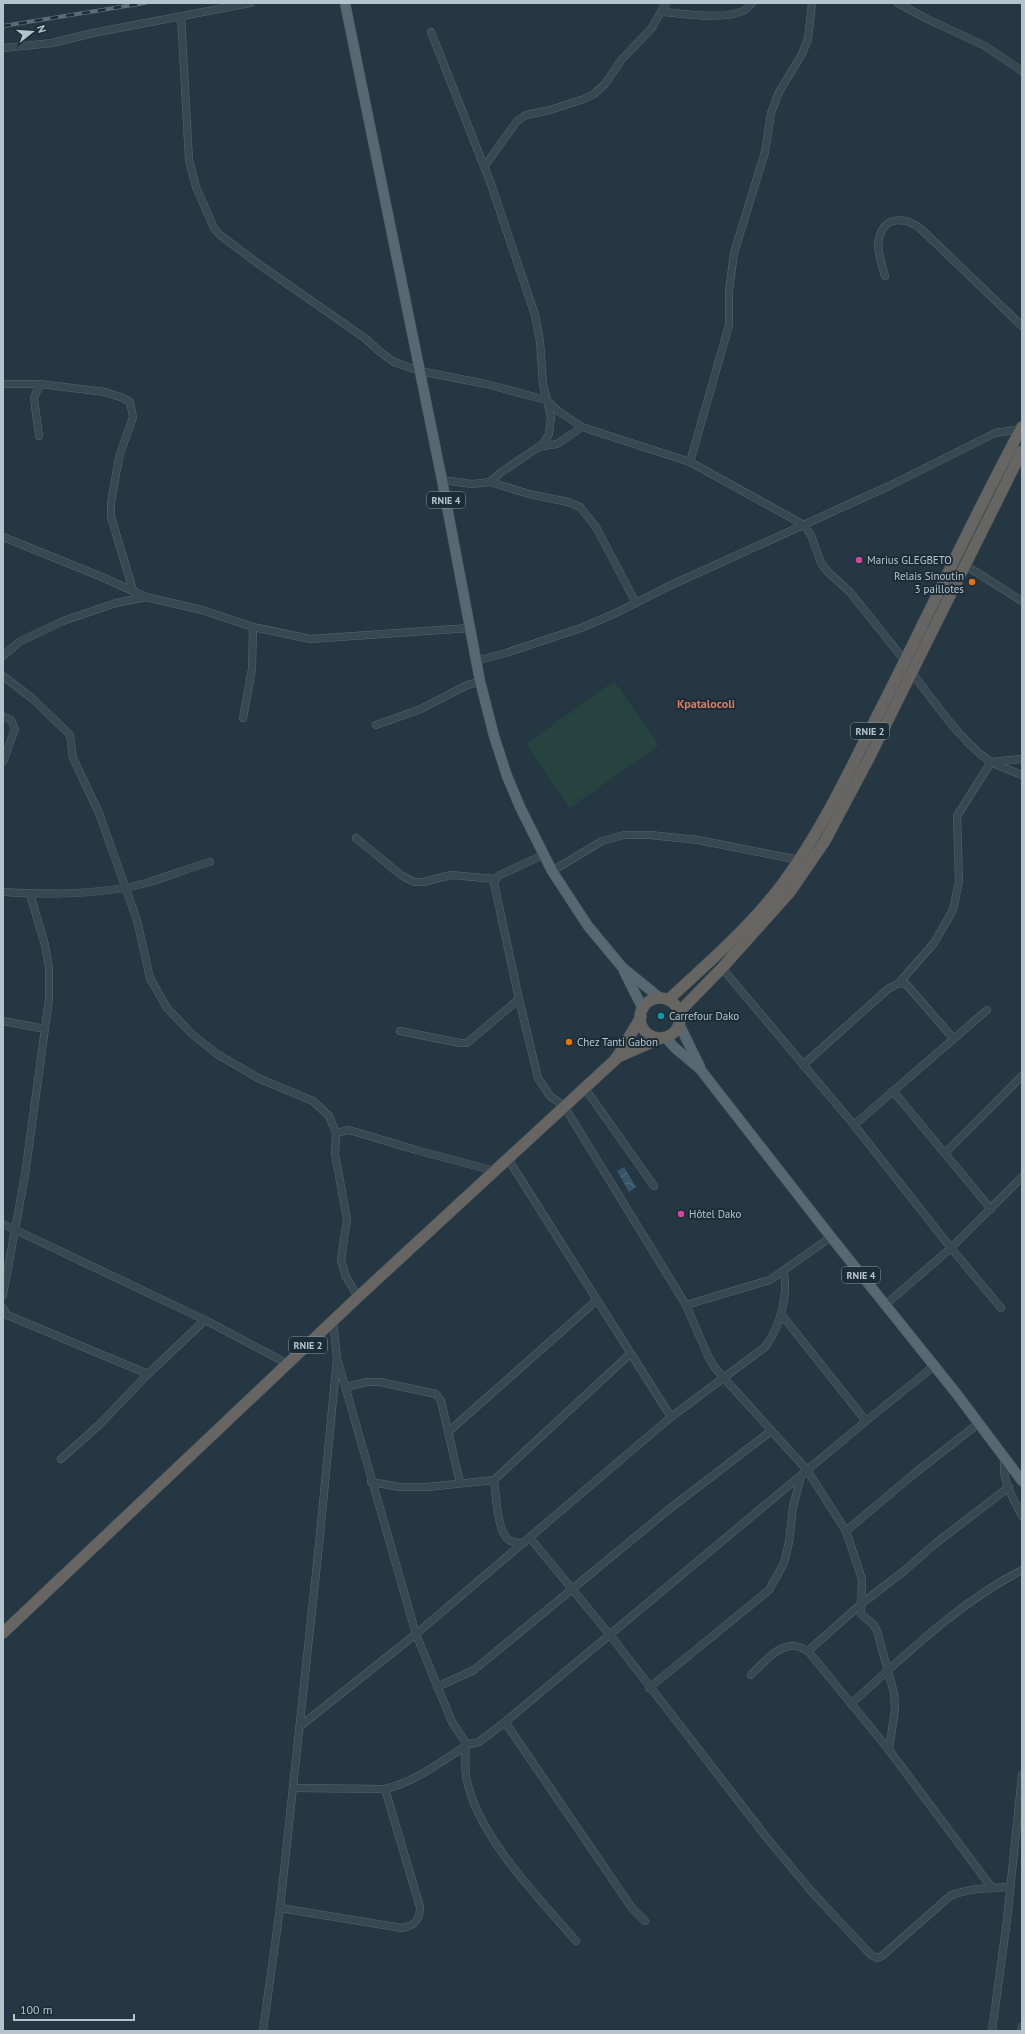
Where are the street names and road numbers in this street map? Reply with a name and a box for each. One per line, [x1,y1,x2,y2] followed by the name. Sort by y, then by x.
[427,492,465,508] road number: RNIE 4
[851,723,889,739] road number: RNIE 2
[842,1267,880,1283] road number: RNIE 4
[289,1337,327,1353] road number: RNIE 2

